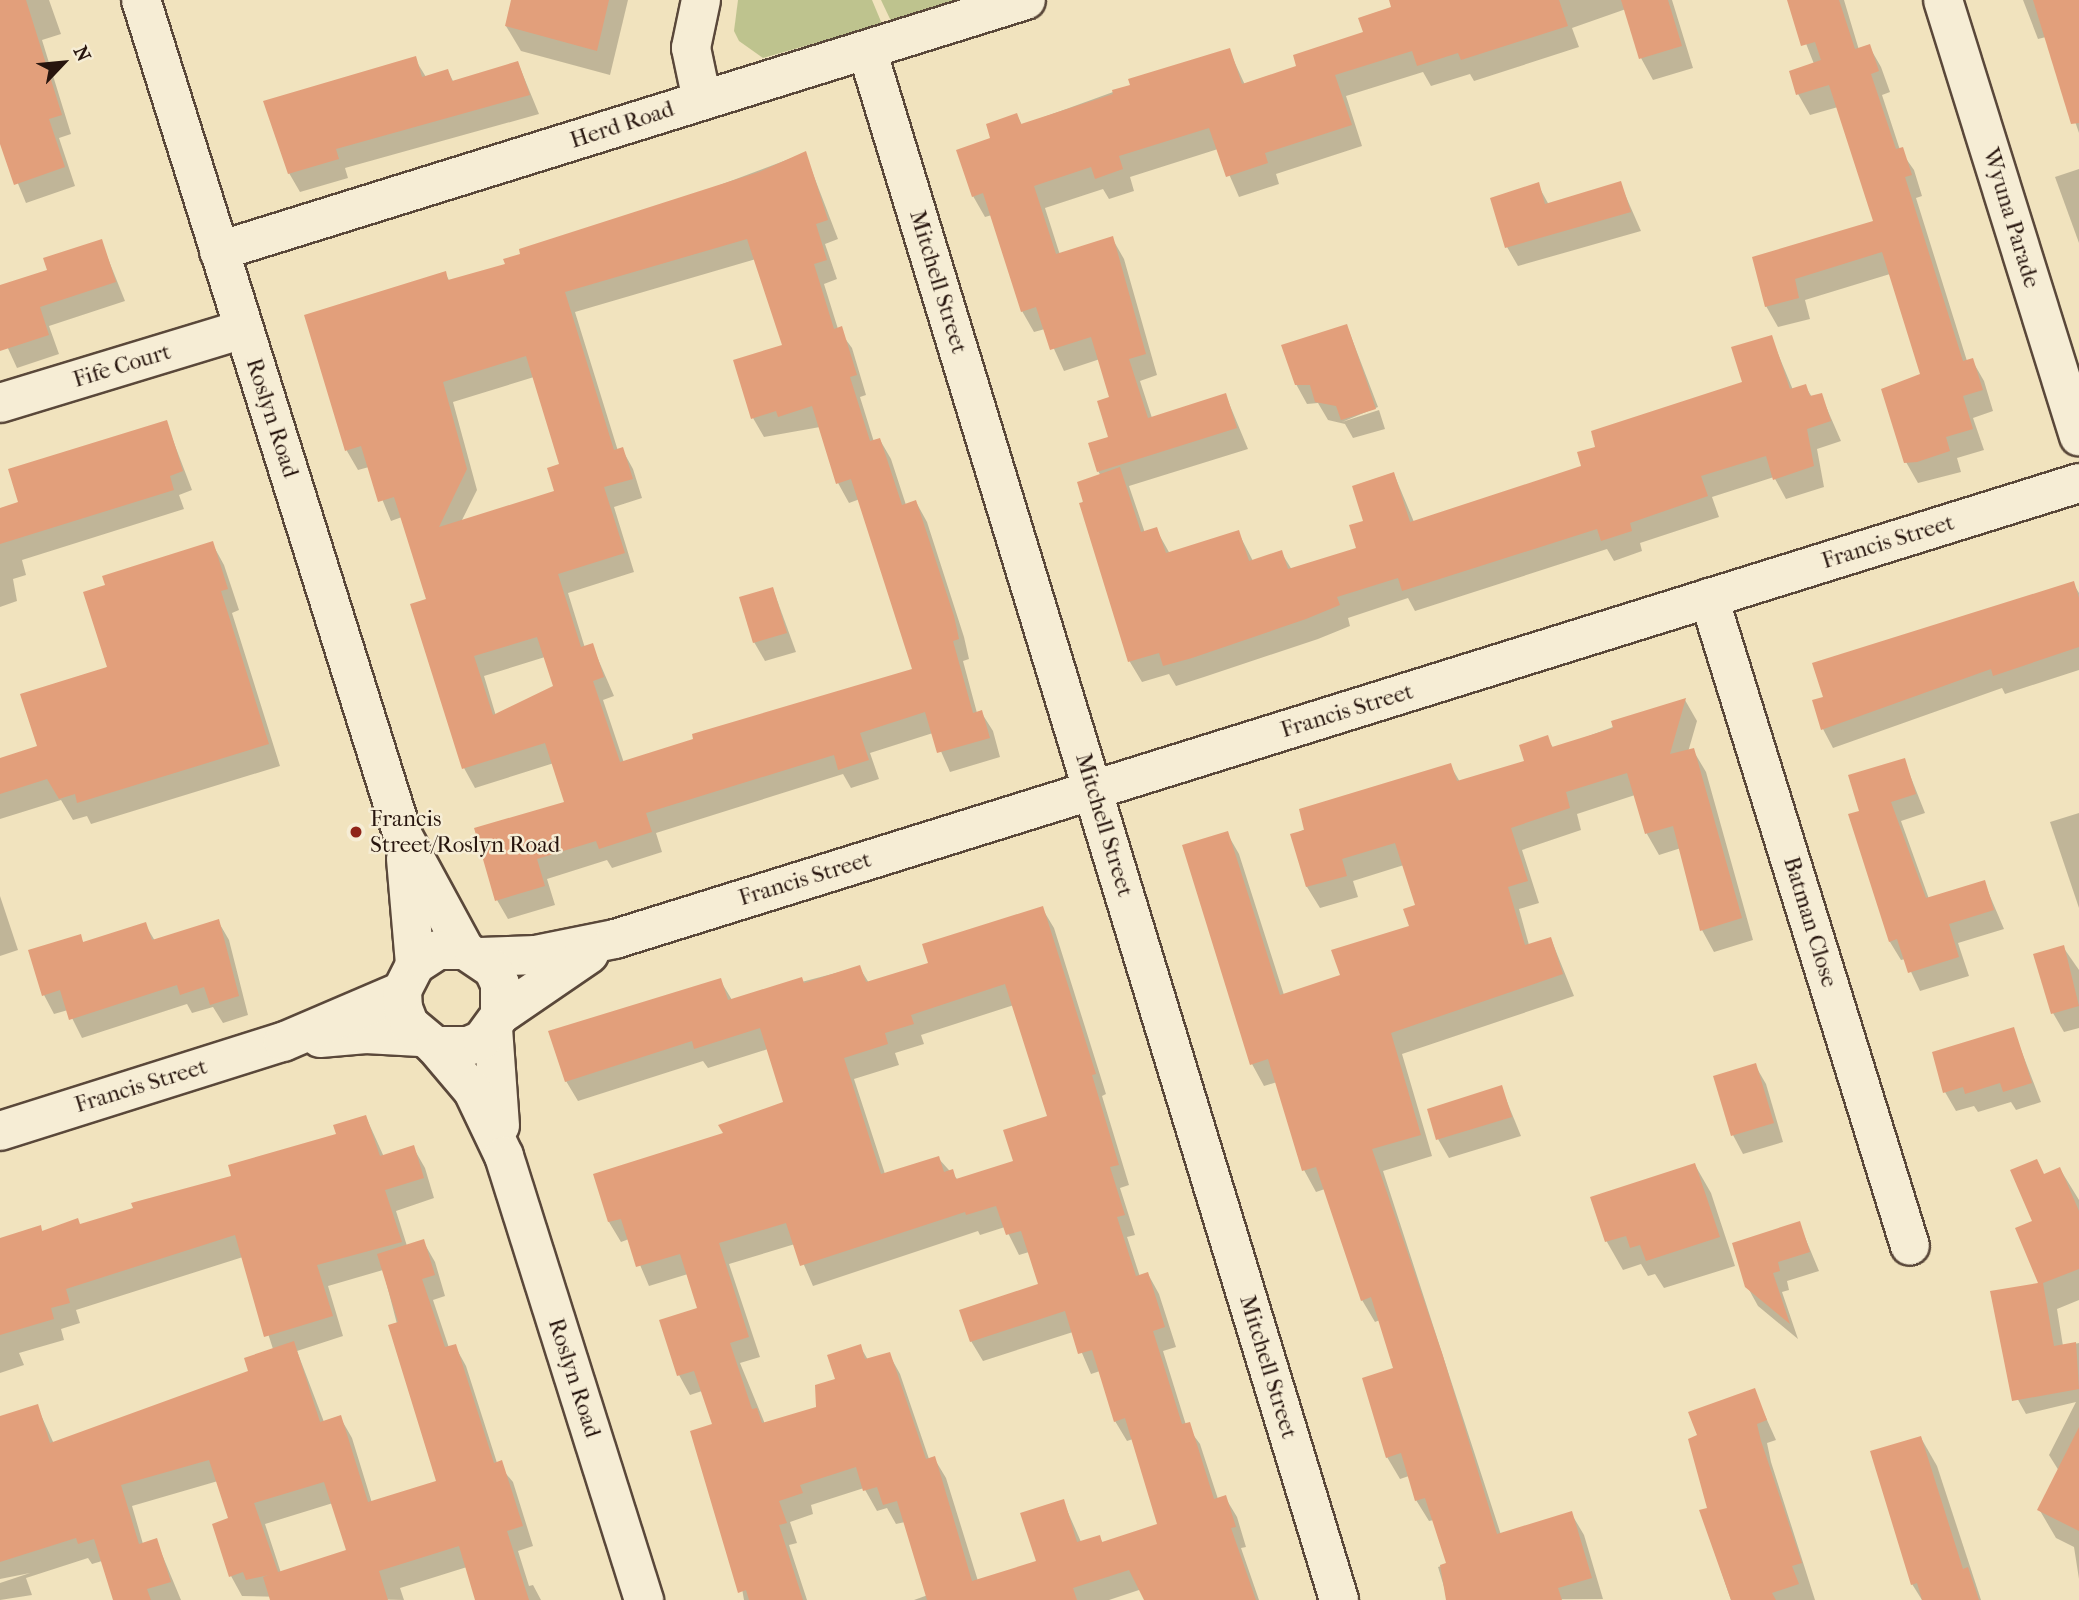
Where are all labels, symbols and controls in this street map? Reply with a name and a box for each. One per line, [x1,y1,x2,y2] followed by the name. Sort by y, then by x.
[28,28,98,98] north arrow
[69,42,95,65] text: N
[567,95,677,155] street label: Herd Road
[1977,145,2045,291] street label: Wyuna Parade
[903,207,973,357] street label: Mitchell Street
[70,338,174,394] street label: Fife Court
[240,355,304,481] street label: Roslyn Road
[1818,509,1958,575] street label: Francis Street
[1277,678,1417,744] street label: Francis Street
[1069,750,1139,900] street label: Mitchell Street
[370,805,560,859] place label: Francis Street/Roslyn Road
[348,824,364,840] marker: Francis Street/Roslyn Road
[735,846,875,912] street label: Francis Street
[1777,853,1843,991] street label: Batman Close
[71,1053,211,1119] street label: Francis Street
[1233,1292,1303,1442] street label: Mitchell Street
[542,1315,606,1441] street label: Roslyn Road

